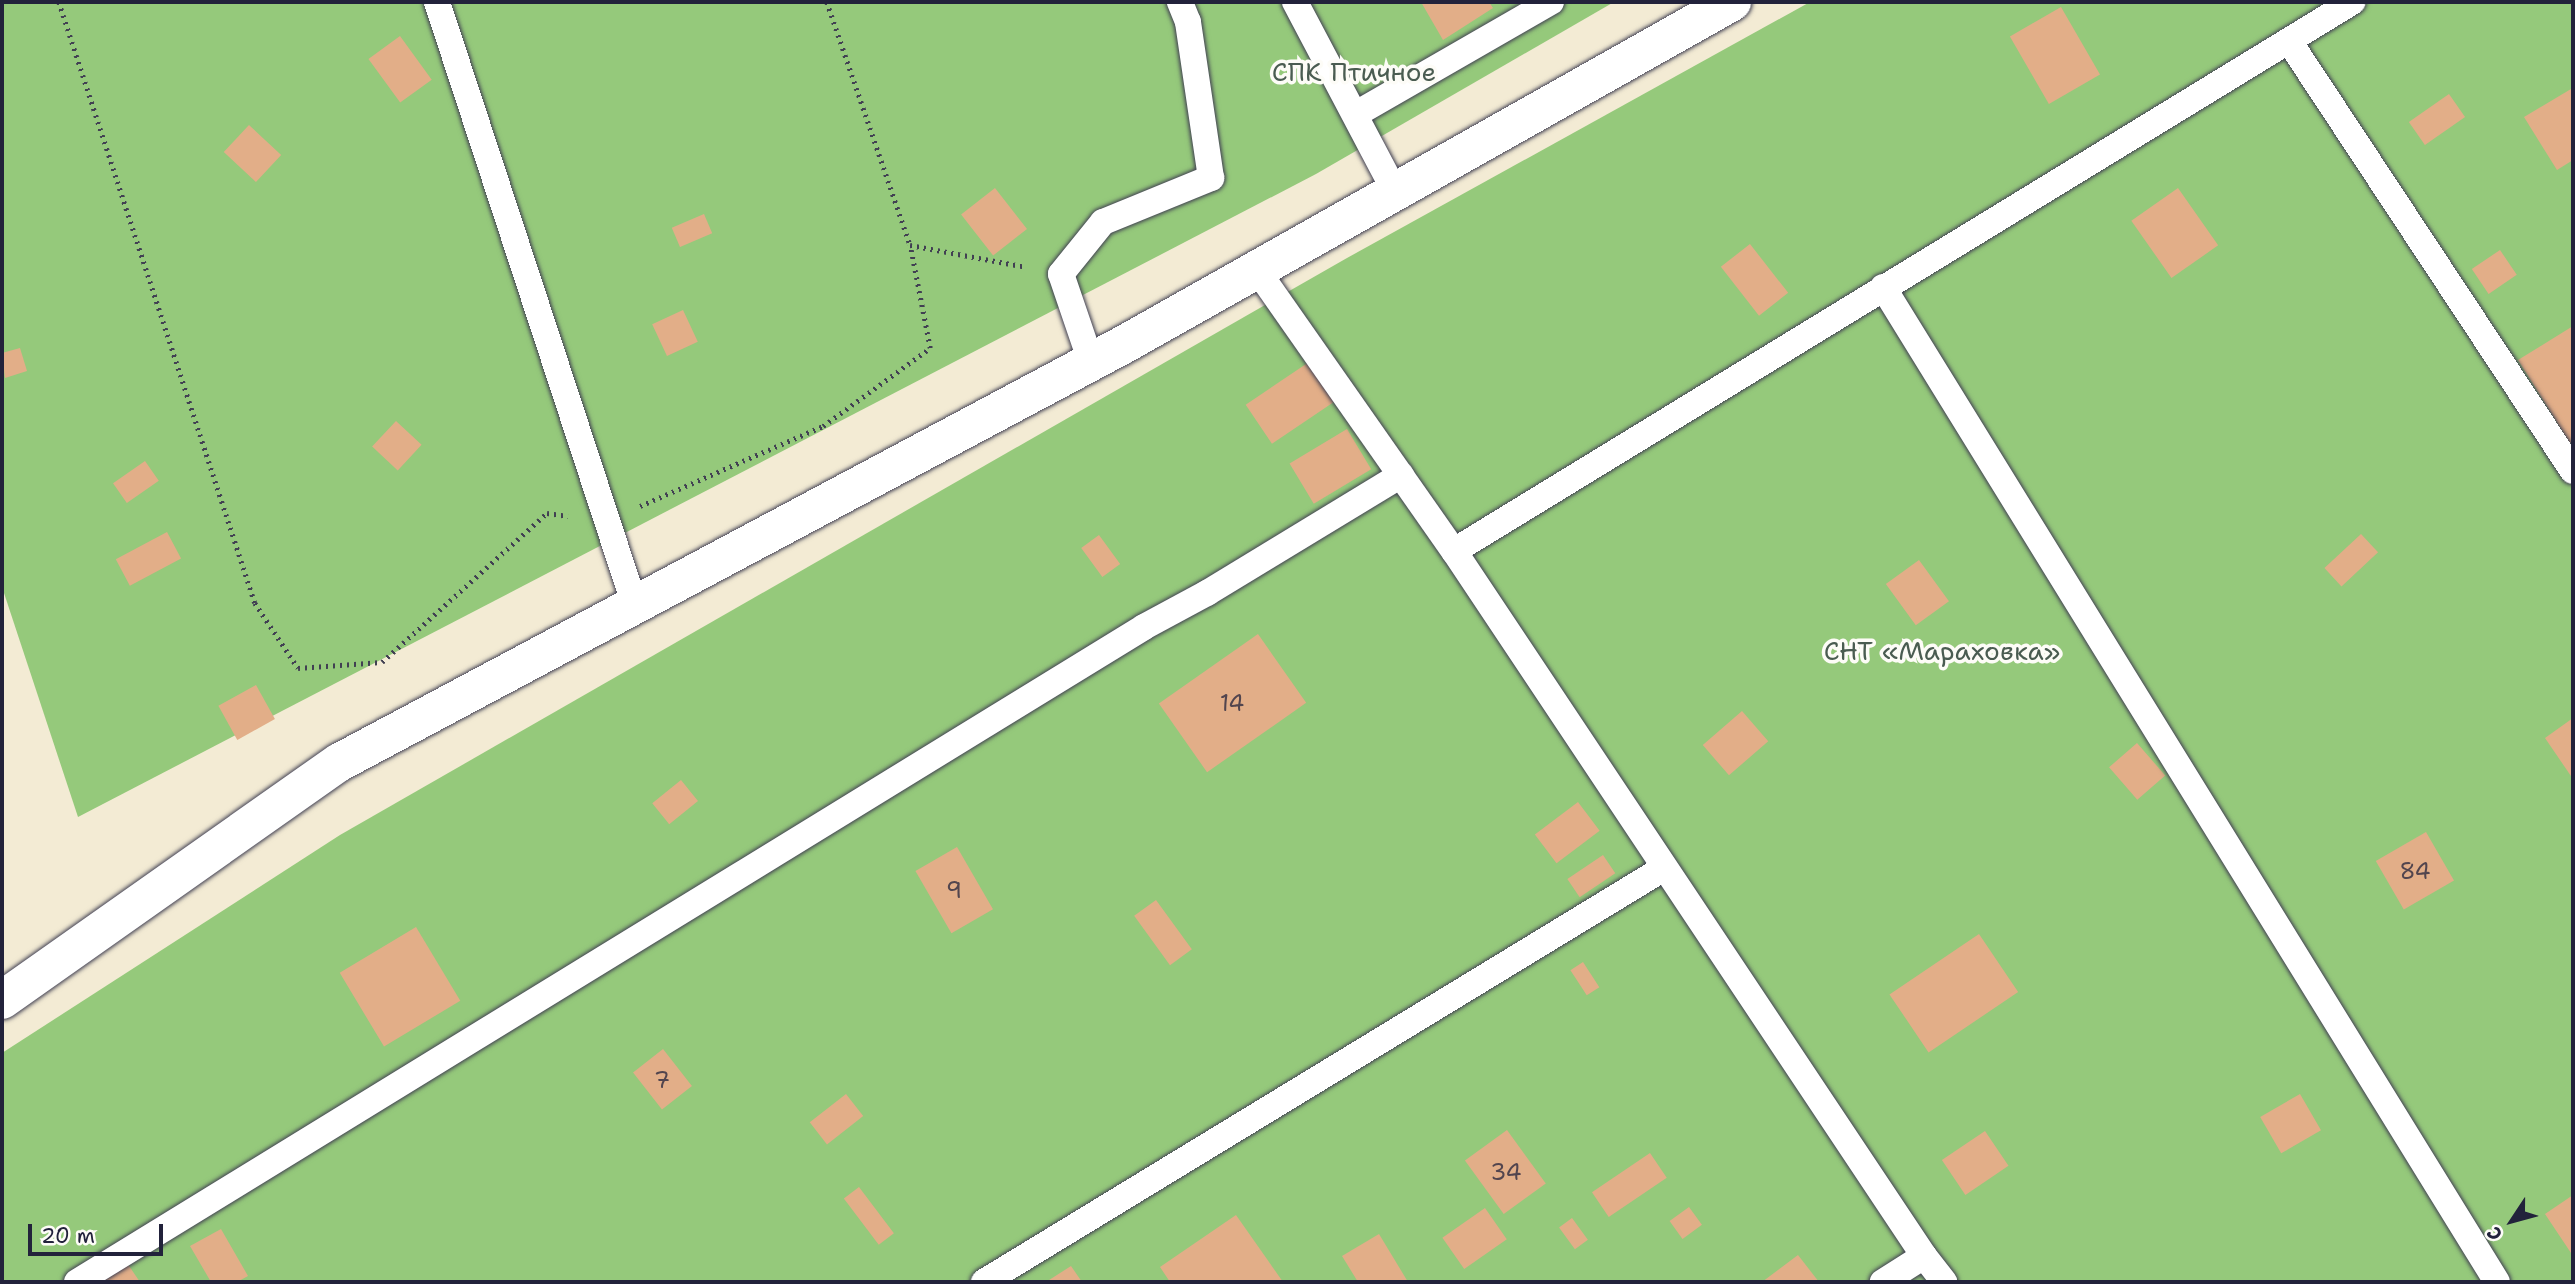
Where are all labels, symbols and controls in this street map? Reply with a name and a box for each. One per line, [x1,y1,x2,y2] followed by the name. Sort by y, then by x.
[1272,56,1436,88] park label: СПК Птичное
[1824,635,2060,667] park label: СНТ «Мараховка»
[1220,689,1244,717] house number: 14
[2399,857,2431,885] house number: 84
[946,876,962,904] house number: 9
[654,1066,670,1094] house number: 7
[1490,1158,1522,1186] house number: 34
[2477,1186,2547,1256] north arrow
[32,1210,166,1254] scale bar
[41,1222,95,1250] text: 20 m
[2481,1222,2508,1246] text: С

